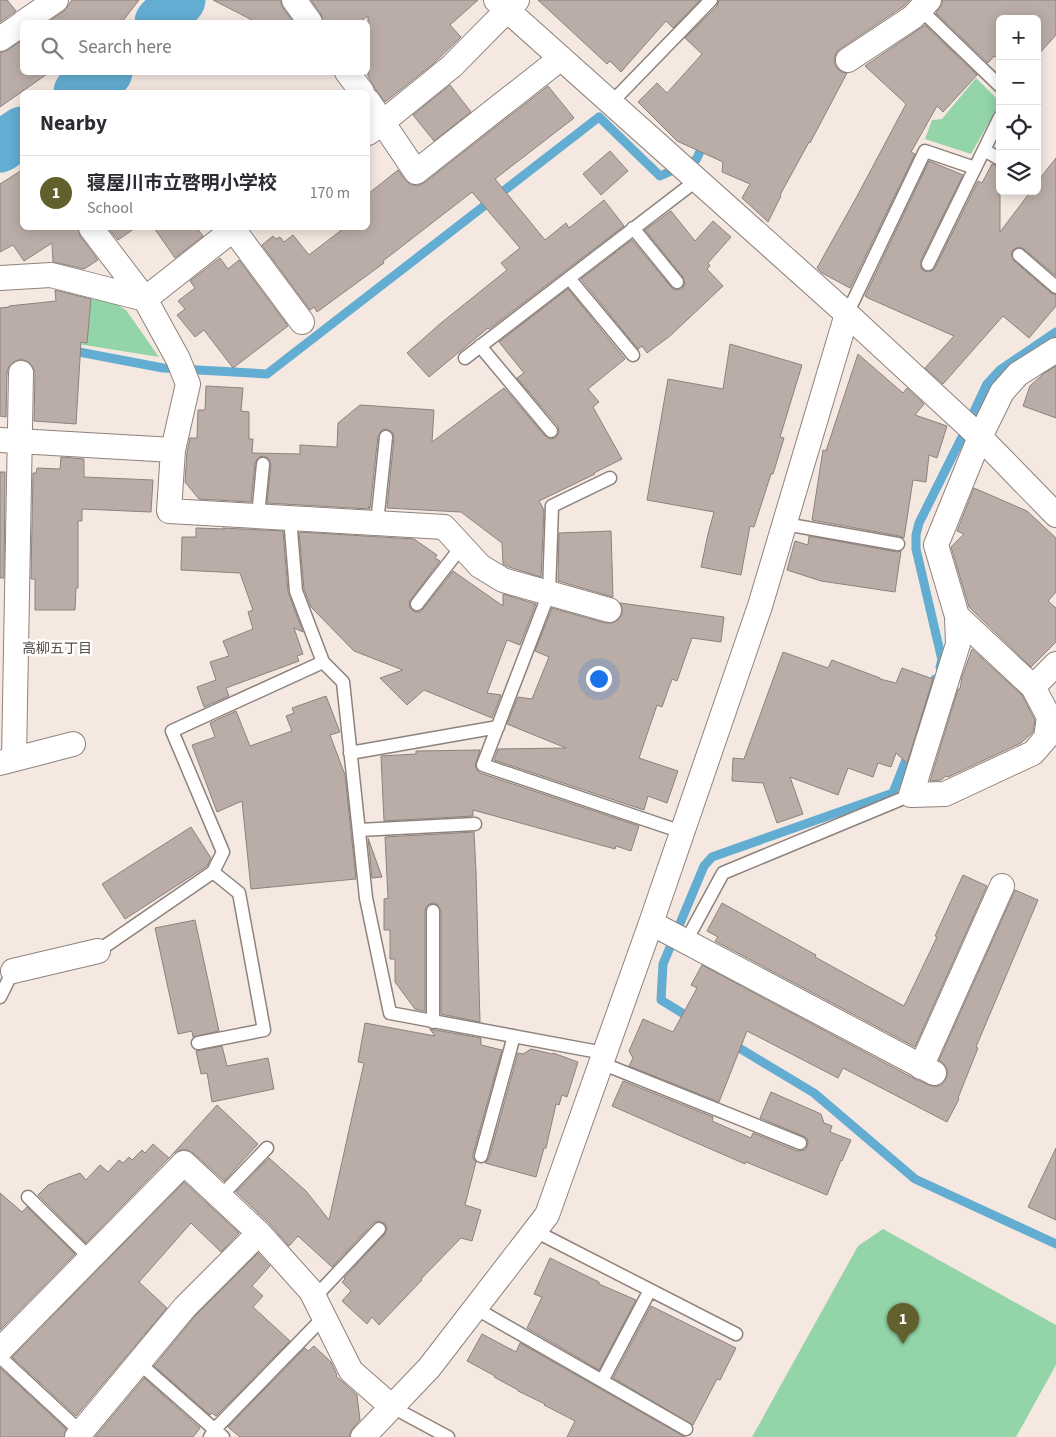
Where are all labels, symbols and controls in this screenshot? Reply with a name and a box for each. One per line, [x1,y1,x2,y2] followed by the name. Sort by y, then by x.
[996,15,1041,195] map controls
[996,15,1041,60] button: +
[20,20,370,75] search box
[38,34,66,62] icon: search
[78,34,172,61] text: Search here
[996,60,1041,105] button: −
[996,105,1041,150] button: locate
[40,108,107,138] text: Nearby
[996,150,1041,195] button: layers
[87,170,277,197] text: 寝屋川市立啓明小学校
[52,182,60,204] text: 1
[310,182,350,204] text: 170 m
[87,197,133,219] text: School
[22,639,92,659] district label: 高柳五丁目
[586,666,612,692] your location
[887,1303,919,1344] pin: 1

